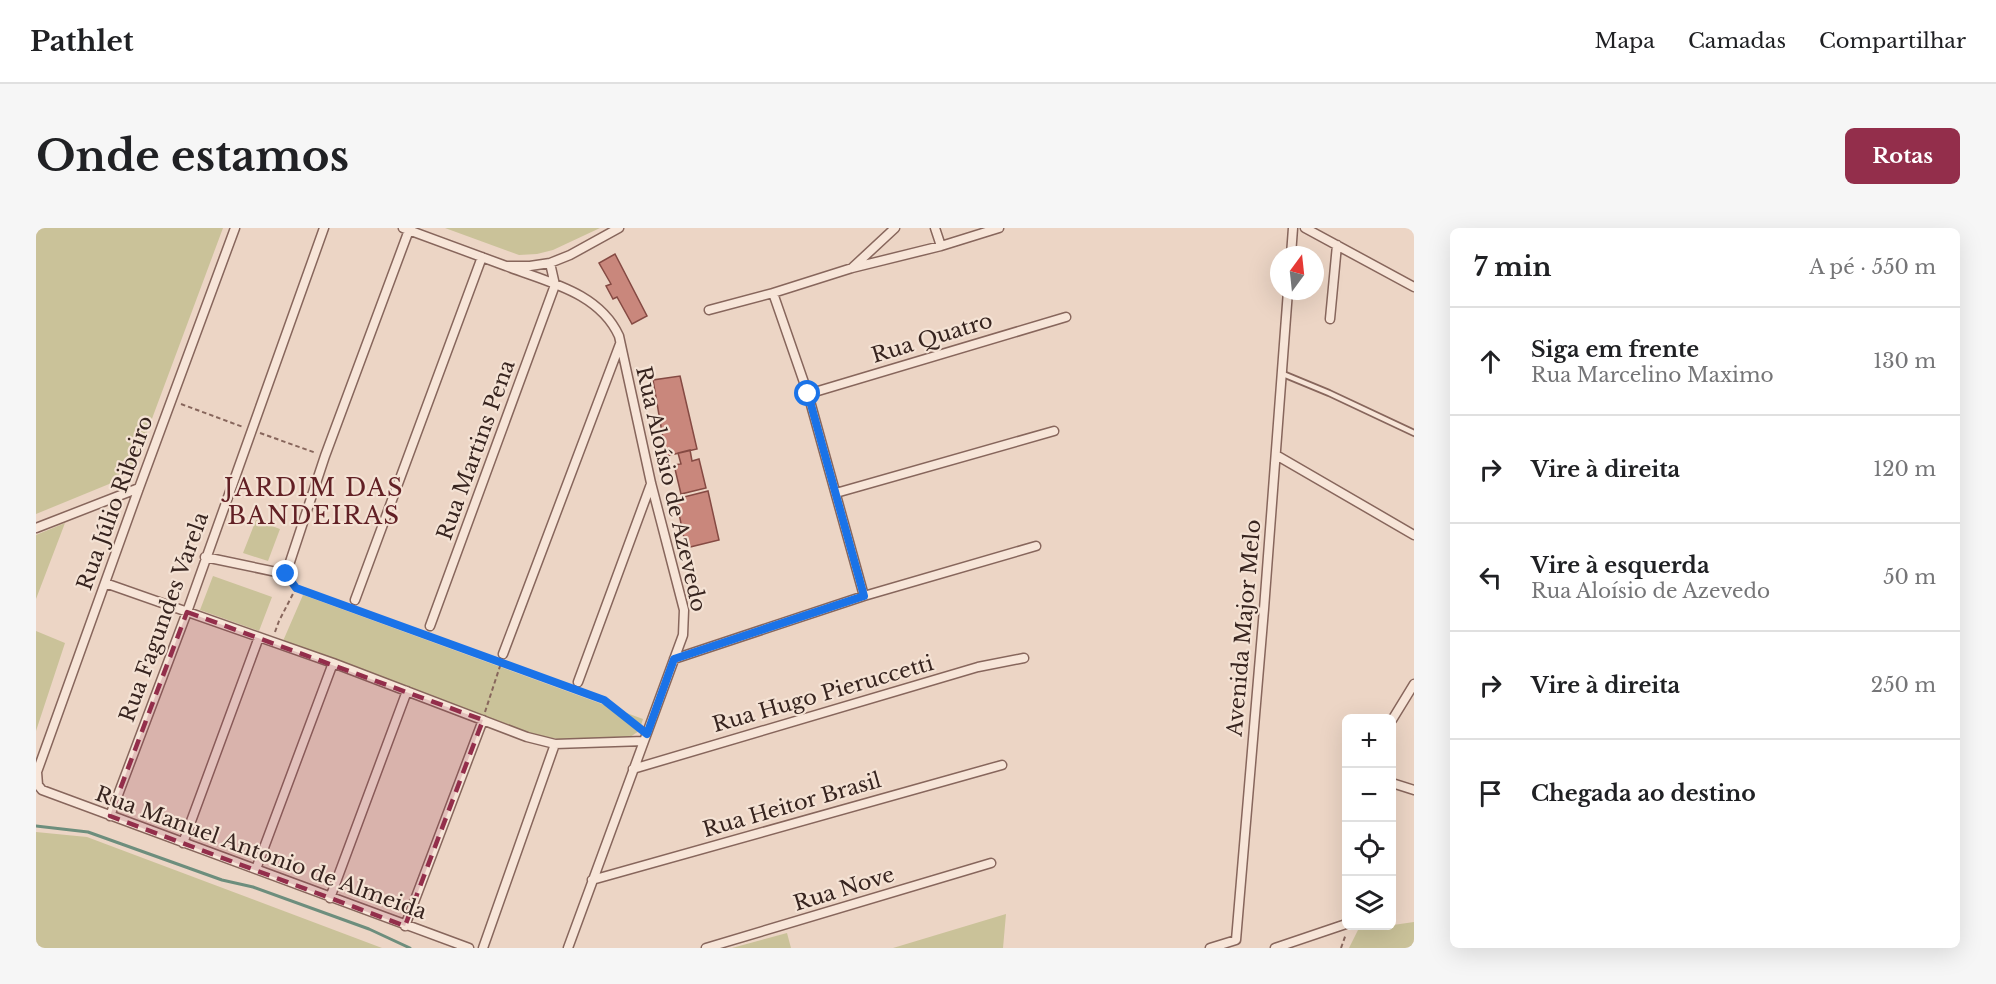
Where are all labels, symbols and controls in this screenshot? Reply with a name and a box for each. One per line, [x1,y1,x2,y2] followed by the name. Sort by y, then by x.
[30,24,134,59] text: Pathlet
[1595,28,1655,54] text: Mapa
[1688,28,1786,54] text: Camadas
[1819,28,1966,54] text: Compartilhar
[1845,128,1960,184] button: Rotas
[36,130,349,182] text: Onde estamos
[1270,246,1324,300] north arrow
[1474,251,1551,283] text: 7 min
[1809,255,1936,279] text: A pé · 550 m
[868,307,996,369] street label: Rua Quatro
[1531,336,1699,363] text: Siga em frente
[1474,345,1507,378] icon: ahead
[1873,349,1936,373] text: 130 m
[431,356,521,544] street label: Rua Martins Pena
[1531,363,1773,387] text: Rua Marcelino Maximo
[630,364,712,614] street label: Rua Aloísio de Azevedo
[794,380,820,406] route start
[71,412,159,594] street label: Rua Júlio Ribeiro
[1474,453,1507,486] icon: right
[1531,456,1680,483] text: Vire à direita
[1873,457,1936,481] text: 120 m
[221,473,404,530] district label: JARDIM DAS BANDEIRAS
[114,508,214,725] street label: Rua Fagundes Varela
[1221,518,1266,739] street label: Avenida Major Melo
[1531,552,1710,579] text: Vire à esquerda
[272,560,298,586] route end
[1474,561,1507,594] icon: left
[1883,565,1936,589] text: 50 m
[1531,579,1770,603] text: Rua Aloísio de Azevedo
[710,650,936,738] street label: Rua Hugo Pieruccetti
[1474,669,1507,702] icon: right
[1531,672,1680,699] text: Vire à direita
[1871,673,1936,697] text: 250 m
[1342,714,1396,930] map controls
[1342,714,1396,768] button: +
[700,767,884,843] street label: Rua Heitor Brasil
[1342,768,1396,822] button: −
[1474,777,1507,810] icon: arrive
[1531,780,1756,807] text: Chegada ao destino
[92,781,431,925] street label: Rua Manuel Antonio de Almeida
[1342,822,1396,876] button: locate
[790,861,898,917] street label: Rua Nove
[1342,876,1396,930] button: layers

